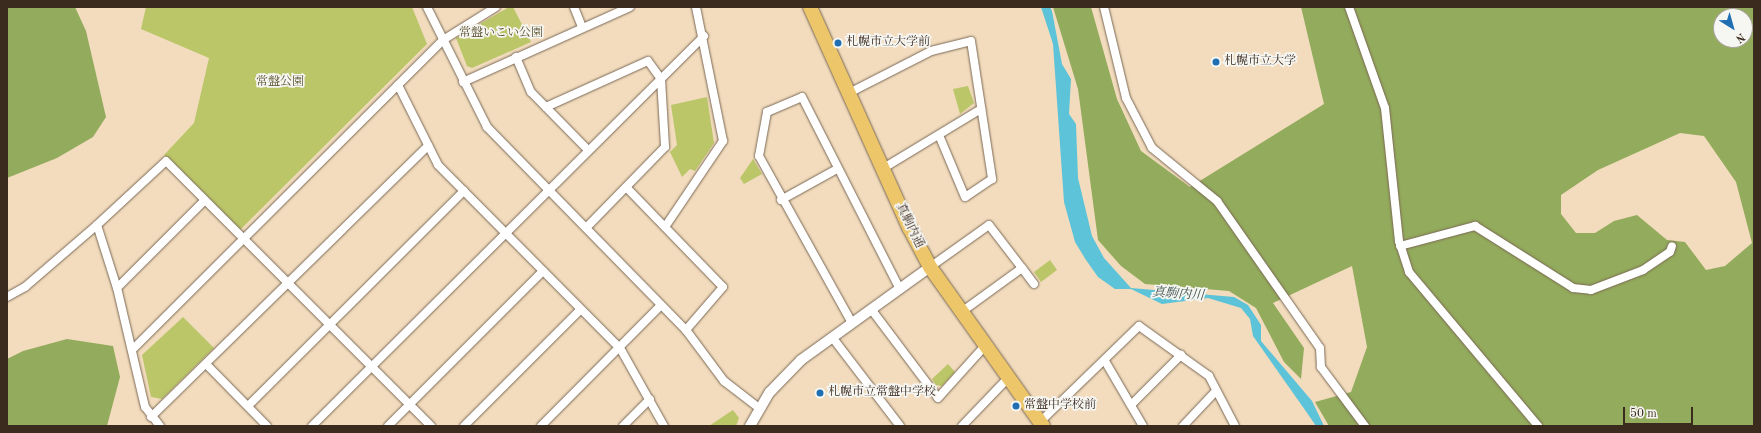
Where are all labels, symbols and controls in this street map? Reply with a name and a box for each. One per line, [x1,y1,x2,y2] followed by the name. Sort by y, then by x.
[1713,8,1753,48] north arrow
[459,27,543,41] park label: 常盤いこい公園
[1733,30,1747,44] text: N
[846,36,930,50] place label: 札幌市立大学前
[833,38,843,48] marker: 札幌市立大学前
[1224,55,1296,69] place label: 札幌市立大学
[1211,57,1221,67] marker: 札幌市立大学
[256,76,304,90] park label: 常盤公園
[892,201,926,251] street label: 真駒内通
[1152,285,1204,305] water label: 真駒内川
[828,386,936,400] place label: 札幌市立常盤中学校
[815,388,825,398] marker: 札幌市立常盤中学校
[1024,399,1096,413] place label: 常盤中学校前
[1625,399,1695,425] scale bar
[1011,401,1021,411] marker: 常盤中学校前
[1630,408,1657,420] text: 50 m

